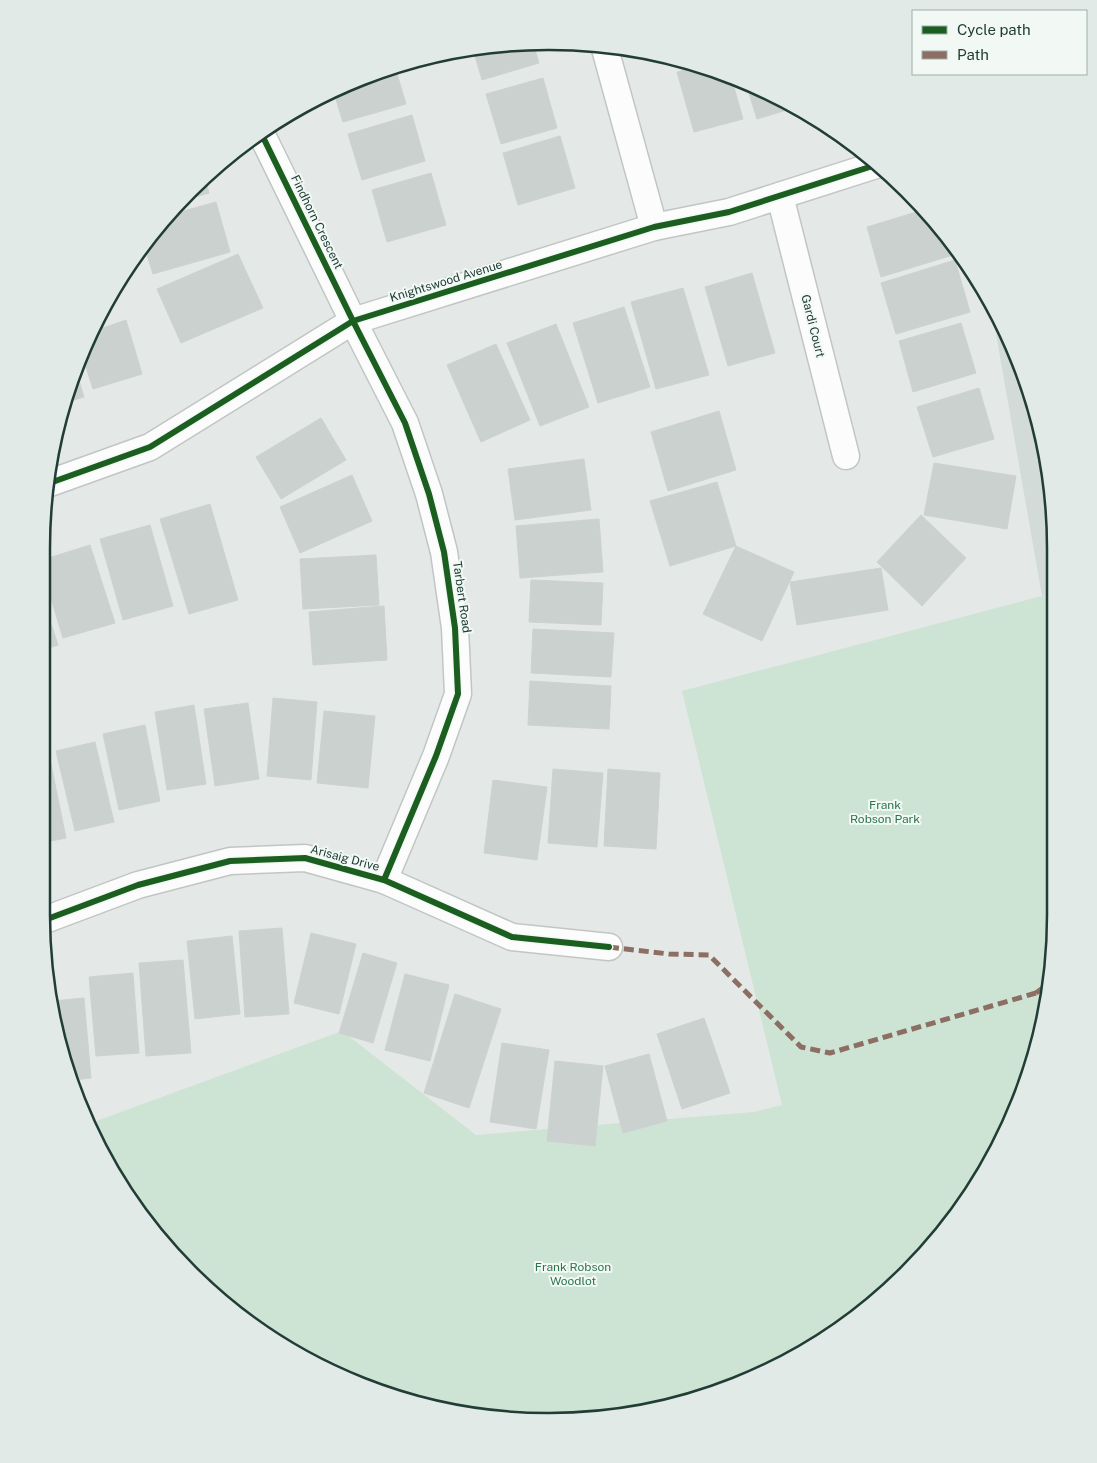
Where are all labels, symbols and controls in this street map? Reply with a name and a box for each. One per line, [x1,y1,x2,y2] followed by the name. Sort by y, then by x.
[912,10,1087,75] legend
[957,21,1031,38] text: Cycle path
[957,46,989,63] text: Path
[288,173,346,272] street label: Findhorn Crescent
[388,257,504,305] street label: Knightswood Avenue
[798,293,828,359] street label: Gardi Court
[450,560,474,634] street label: Tarbert Road
[850,798,920,826] park label: Frank Robson Park
[309,842,381,874] street label: Arisaig Drive
[535,1260,611,1288] park label: Frank Robson Woodlot

